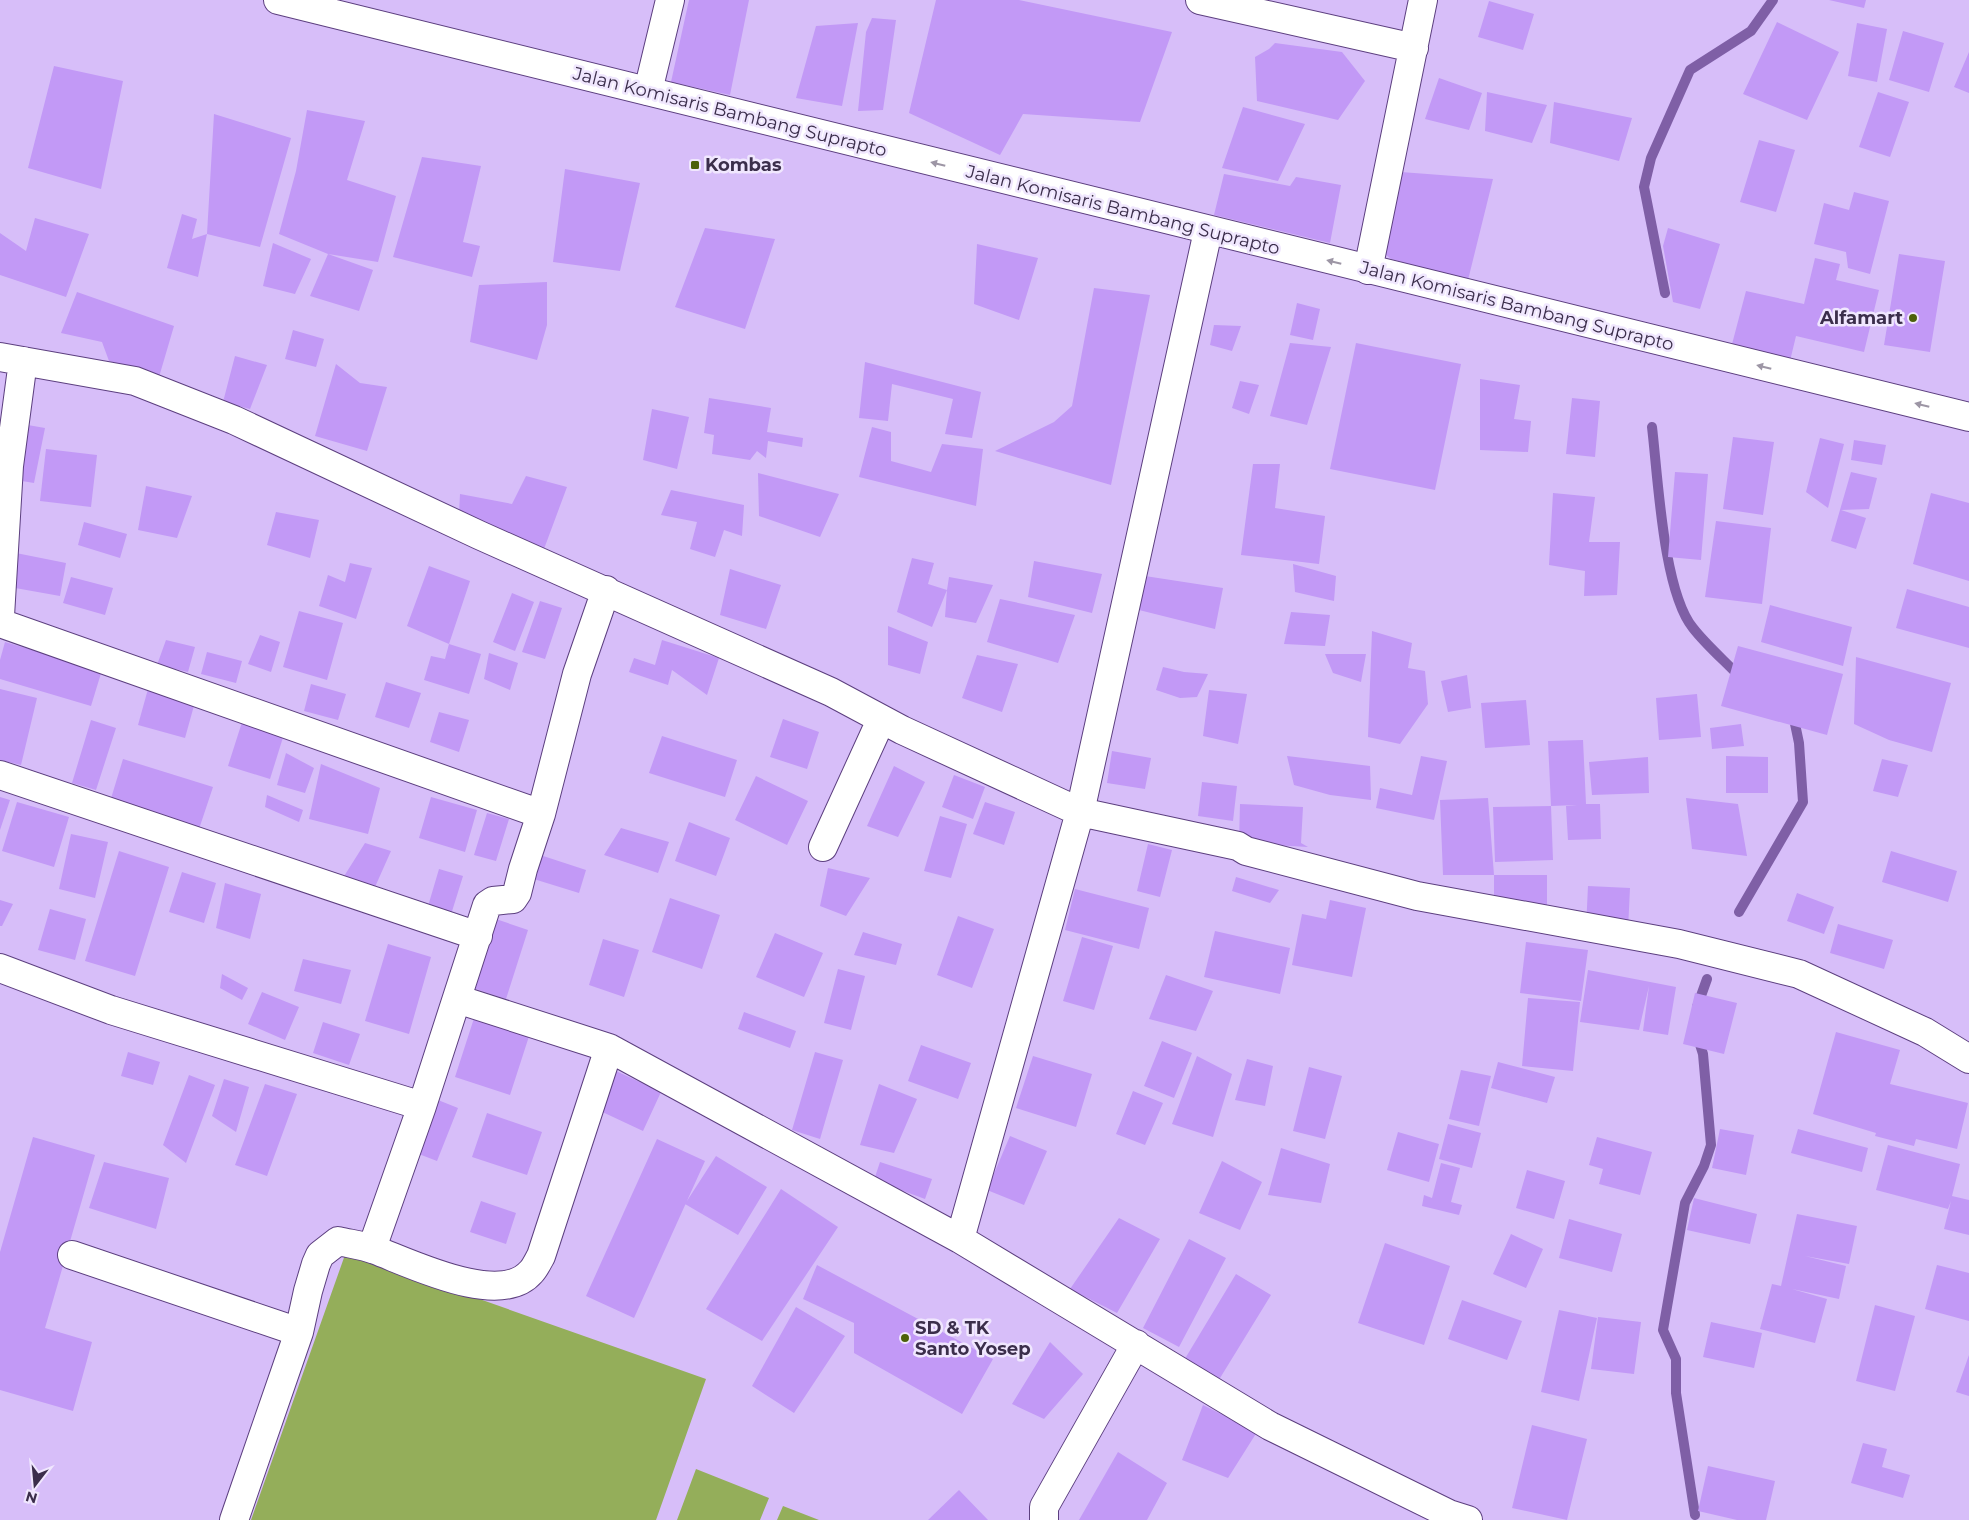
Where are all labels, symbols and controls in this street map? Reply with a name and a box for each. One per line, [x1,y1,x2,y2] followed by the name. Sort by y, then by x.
[570,62,889,162] street label: Jalan Komisaris Bambang Suprapto
[705,154,782,176] place label: Kombas
[689,159,701,171] marker: Kombas
[931,160,946,168] one-way arrow
[963,160,1282,260] street label: Jalan Komisaris Bambang Suprapto
[1357,256,1676,356] street label: Jalan Komisaris Bambang Suprapto
[1326,258,1341,266] one-way arrow
[1819,307,1903,329] place label: Alfamart
[1907,312,1919,324] marker: Alfamart
[1756,363,1771,371] one-way arrow
[1914,401,1929,409] one-way arrow
[915,1317,1031,1360] place label: SD & TK Santo Yosep
[899,1332,911,1344] marker: SD & TK Santo Yosep
[10,1460,60,1510] north arrow
[23,1487,39,1508] text: N

